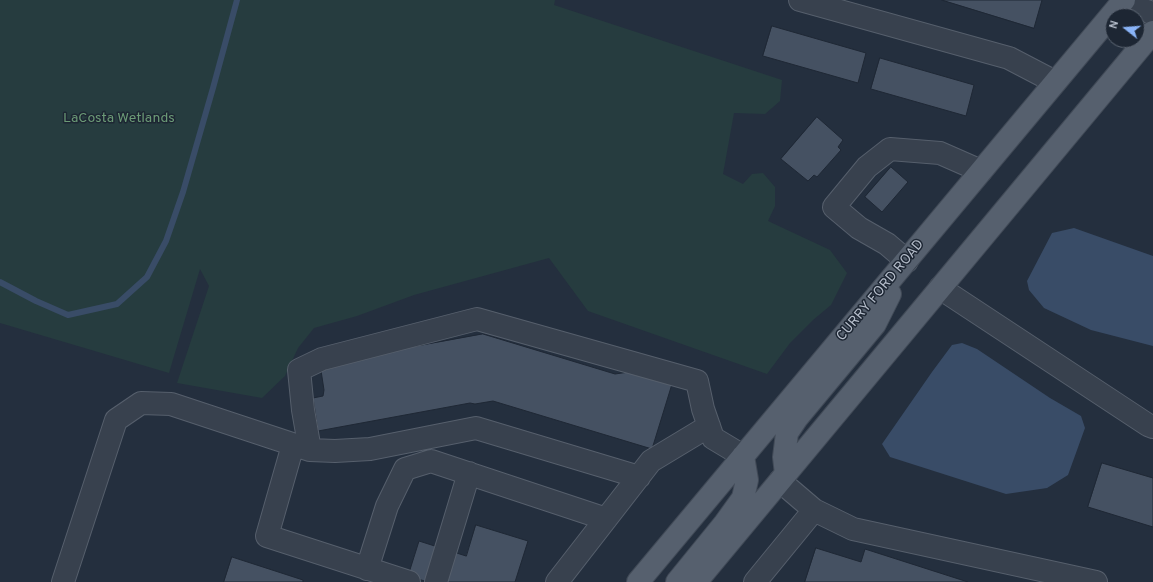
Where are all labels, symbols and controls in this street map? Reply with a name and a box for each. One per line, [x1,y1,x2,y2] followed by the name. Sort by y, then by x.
[1105,8,1145,48] north arrow
[1107,19,1122,31] text: N
[63,111,175,127] park label: LaCosta Wetlands
[834,237,928,345] street label: CURRY FORD ROAD

